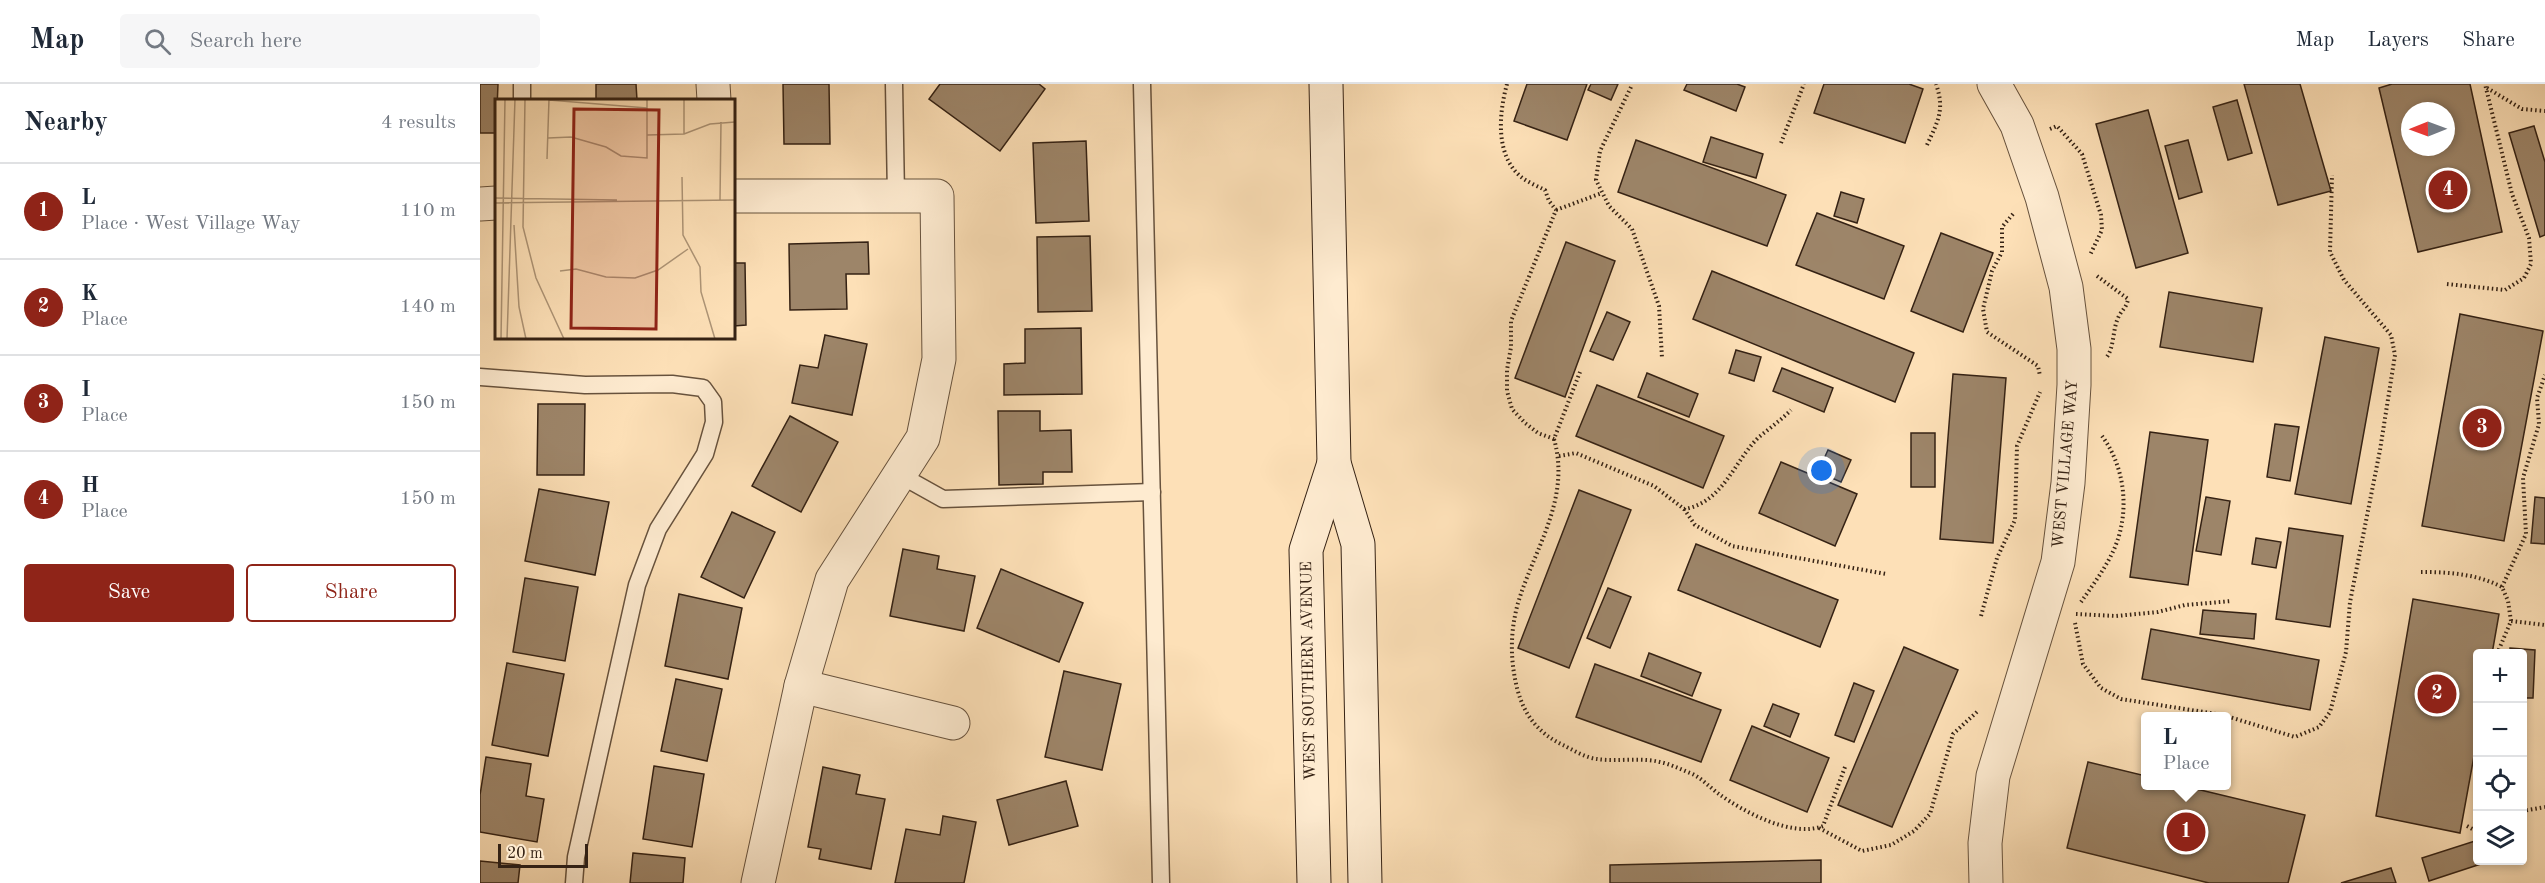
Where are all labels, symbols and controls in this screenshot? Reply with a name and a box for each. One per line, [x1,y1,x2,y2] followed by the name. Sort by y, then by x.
[120,14,540,68] search box
[141,25,174,58] icon: search
[30,27,84,55] text: Map
[189,30,302,52] text: Search here
[2295,30,2334,51] text: Map
[2367,30,2429,51] text: Layers
[2462,30,2515,51] text: Share
[495,99,735,339] inset map
[2401,102,2455,156] north arrow
[24,110,108,136] text: Nearby
[381,113,456,133] text: 4 results
[2428,168,2468,212] pin: 4
[81,187,96,209] text: L
[38,201,49,221] text: 1
[400,201,456,221] text: 110 m
[81,214,301,234] text: Place · West Village Way
[81,283,98,305] text: K
[38,297,49,317] text: 2
[400,297,456,317] text: 140 m
[81,310,128,330] text: Place
[81,379,91,401] text: I
[2051,379,2081,549] street label: WEST VILLAGE WAY
[38,393,49,413] text: 3
[400,393,456,413] text: 150 m
[81,406,128,426] text: Place
[2462,406,2502,450] pin: 3
[1807,456,1836,485] your location
[81,475,99,497] text: H
[38,489,49,509] text: 4
[400,489,456,509] text: 150 m
[81,502,128,522] text: Place
[1299,561,1319,781] street label: WEST SOUTHERN AVENUE
[24,564,234,622] button: Save
[246,564,456,622] button: Share
[2473,649,2527,865] map controls
[2473,649,2527,703] button: +
[2418,672,2456,716] pin: 2
[2473,703,2527,757] button: −
[2141,712,2231,790] popup
[2163,727,2177,749] text: L
[2163,754,2209,774] text: Place
[2473,757,2527,811] button: locate
[2166,810,2206,855] pin: 1
[2473,811,2527,865] button: layers
[498,841,588,868] scale bar
[507,846,543,862] text: 20 m

